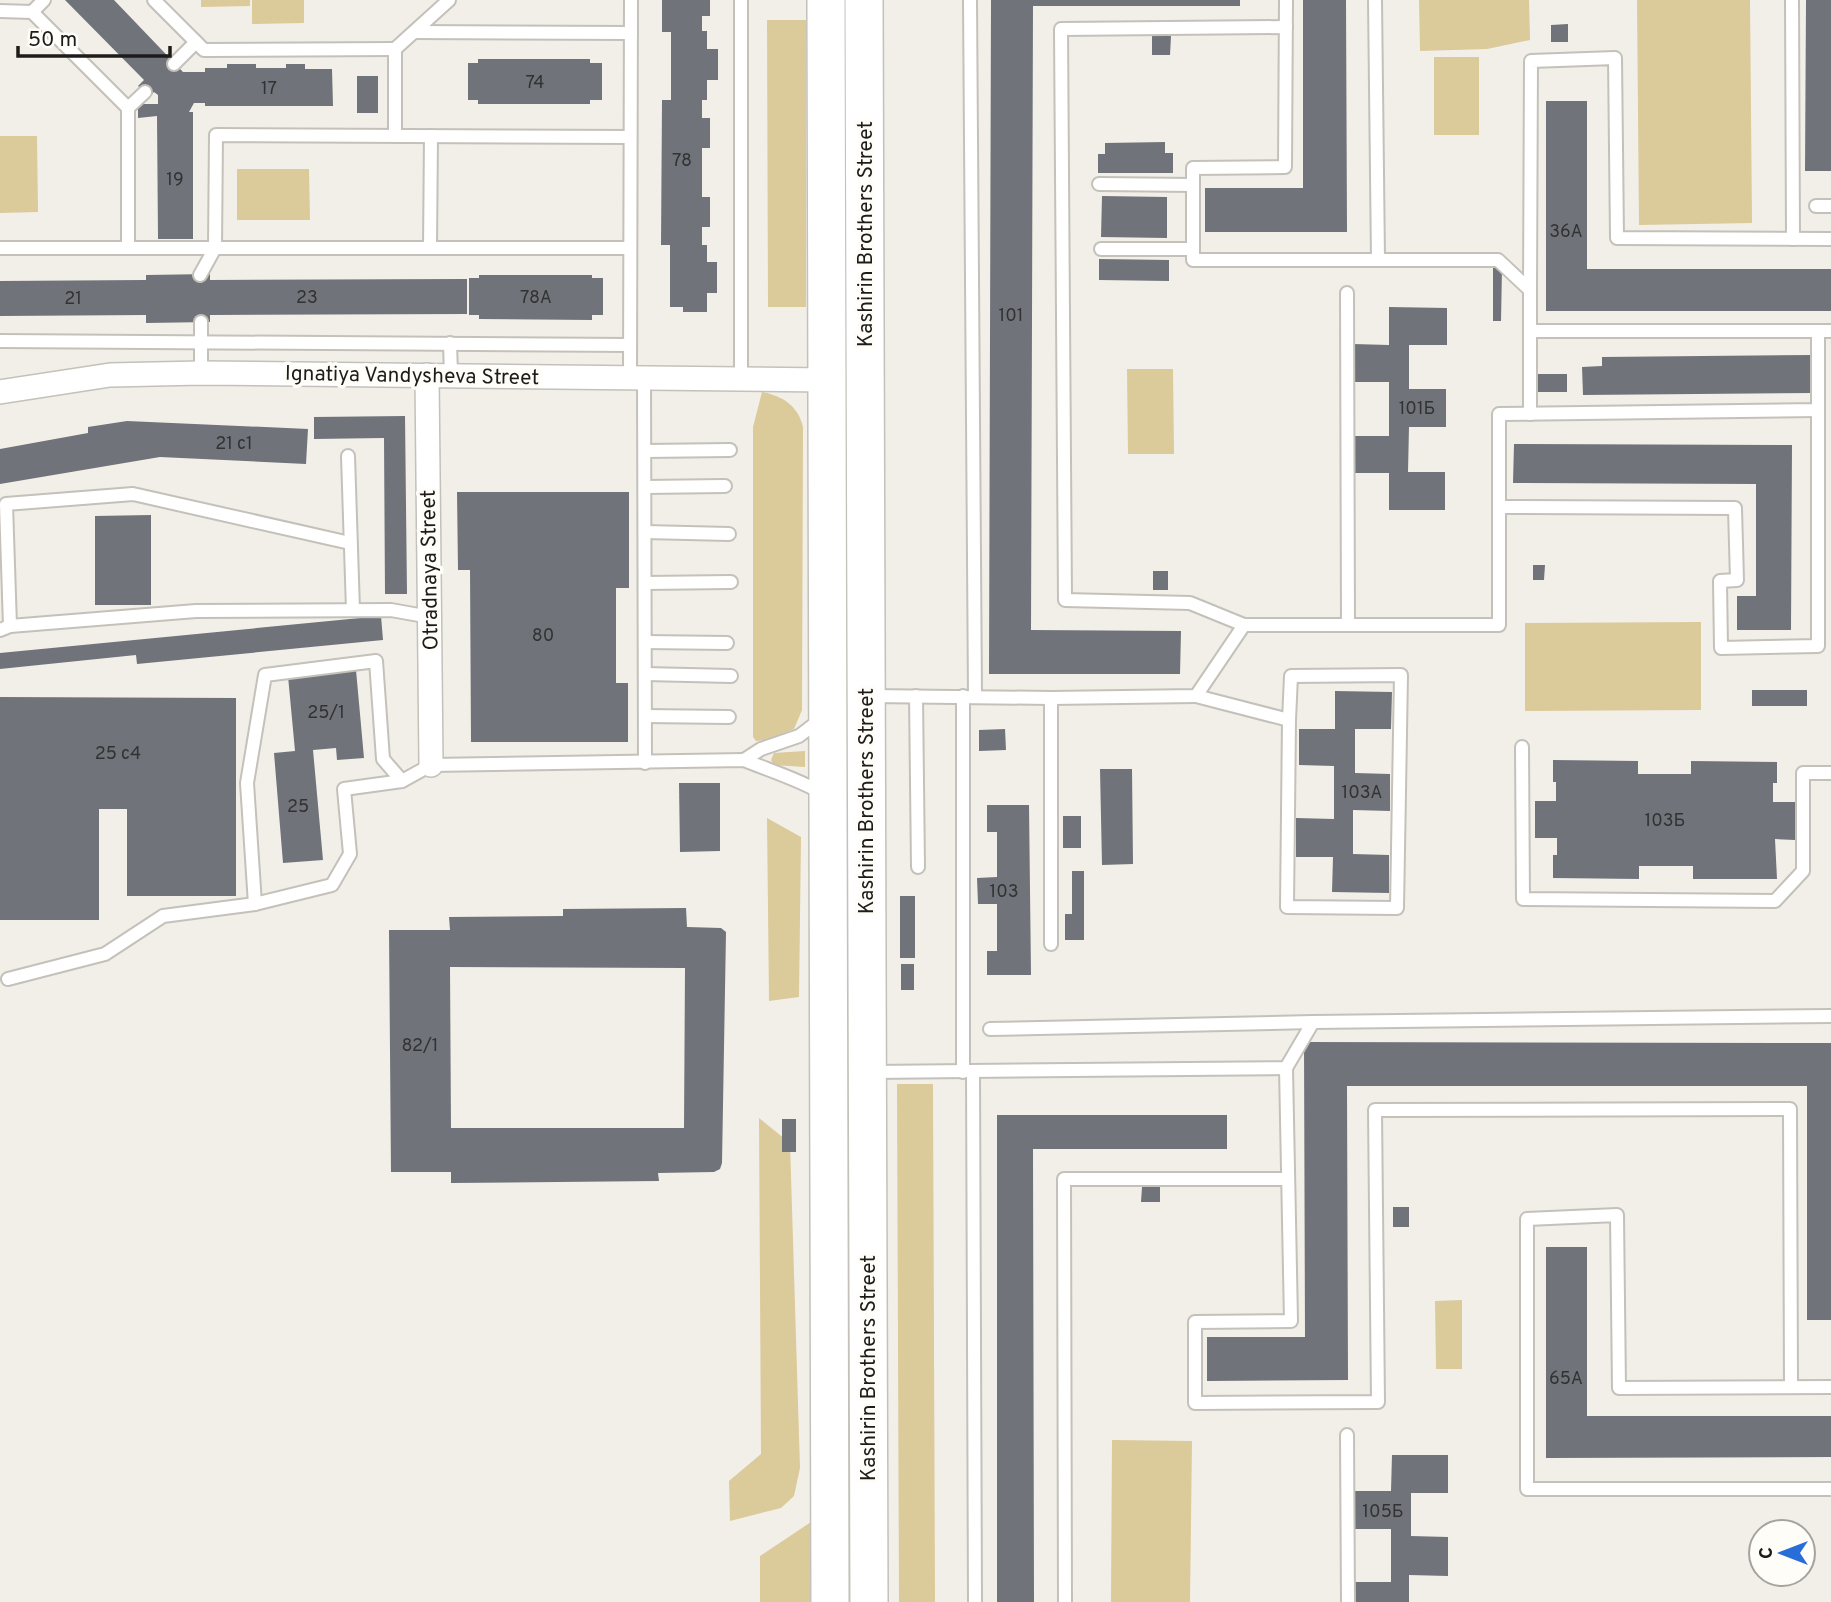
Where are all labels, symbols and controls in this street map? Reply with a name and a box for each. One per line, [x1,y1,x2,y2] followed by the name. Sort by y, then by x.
[18,14,170,58] scale bar
[28,27,77,54] text: 50 m
[526,72,544,95] house number: 74
[261,78,277,101] house number: 17
[853,121,880,347] street label: Kashirin Brothers Street
[672,150,692,173] house number: 78
[166,169,184,192] house number: 19
[1549,221,1583,244] house number: 36А
[296,287,318,310] house number: 23
[520,287,552,310] house number: 78А
[64,288,82,311] house number: 21
[999,305,1023,328] house number: 101
[285,361,539,392] street label: Ignatiya Vandysheva Street
[1399,398,1435,421] house number: 101Б
[215,433,253,456] house number: 21 с1
[416,489,445,651] street label: Otradnaya Street
[532,625,554,648] house number: 80
[854,688,881,914] street label: Kashirin Brothers Street
[307,702,345,725] house number: 25/1
[95,743,141,766] house number: 25 с4
[1341,782,1383,805] house number: 103А
[287,796,309,819] house number: 25
[1645,810,1685,833] house number: 103Б
[989,881,1019,904] house number: 103
[401,1035,439,1058] house number: 82/1
[856,1255,883,1481] street label: Kashirin Brothers Street
[1549,1368,1583,1391] house number: 65А
[1362,1501,1404,1524] house number: 105Б
[1747,1518,1817,1588] north arrow
[1755,1547,1779,1559] text: С

